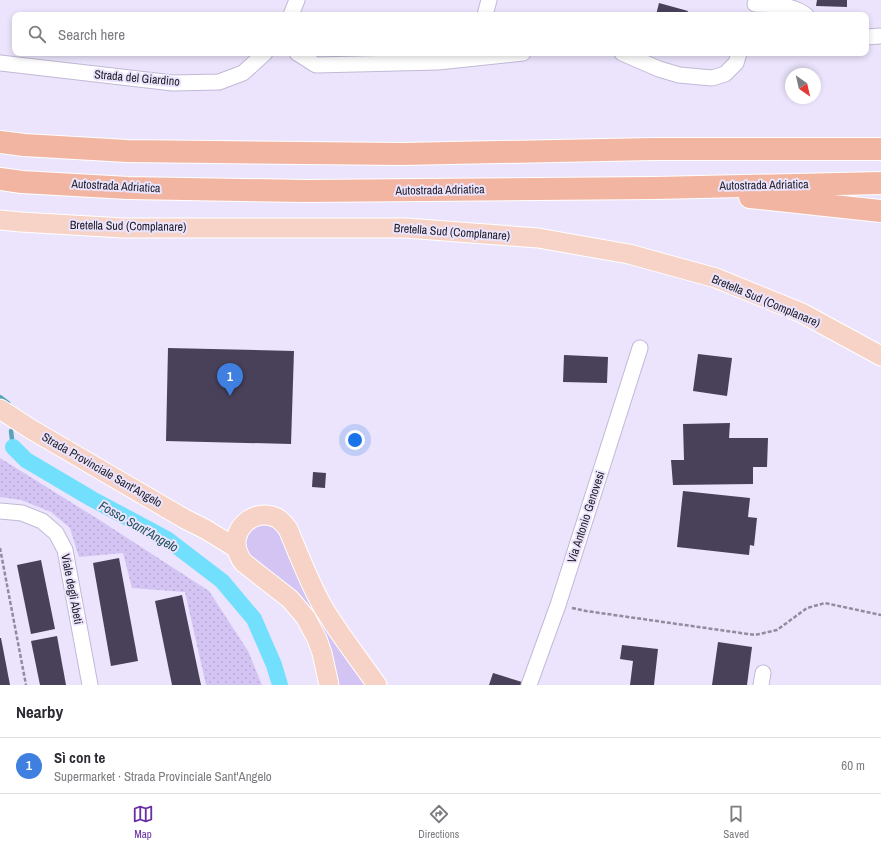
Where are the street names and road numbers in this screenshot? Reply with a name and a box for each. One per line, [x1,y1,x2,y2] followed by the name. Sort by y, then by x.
[94,66,180,90] street label: Strada del Giardino
[70,176,161,196] street label: Autostrada Adriatica
[718,176,809,194] street label: Autostrada Adriatica
[394,181,485,199] street label: Autostrada Adriatica
[70,217,186,235] street label: Bretella Sud (Complanare)
[393,220,511,244] street label: Bretella Sud (Complanare)
[709,271,823,331] street label: Bretella Sud (Complanare)
[39,429,165,511] street label: Strada Provinciale Sant'Angelo
[564,469,608,565] street label: Via Antonio Genovesi
[57,552,87,626] street label: Viale degli Abeti

